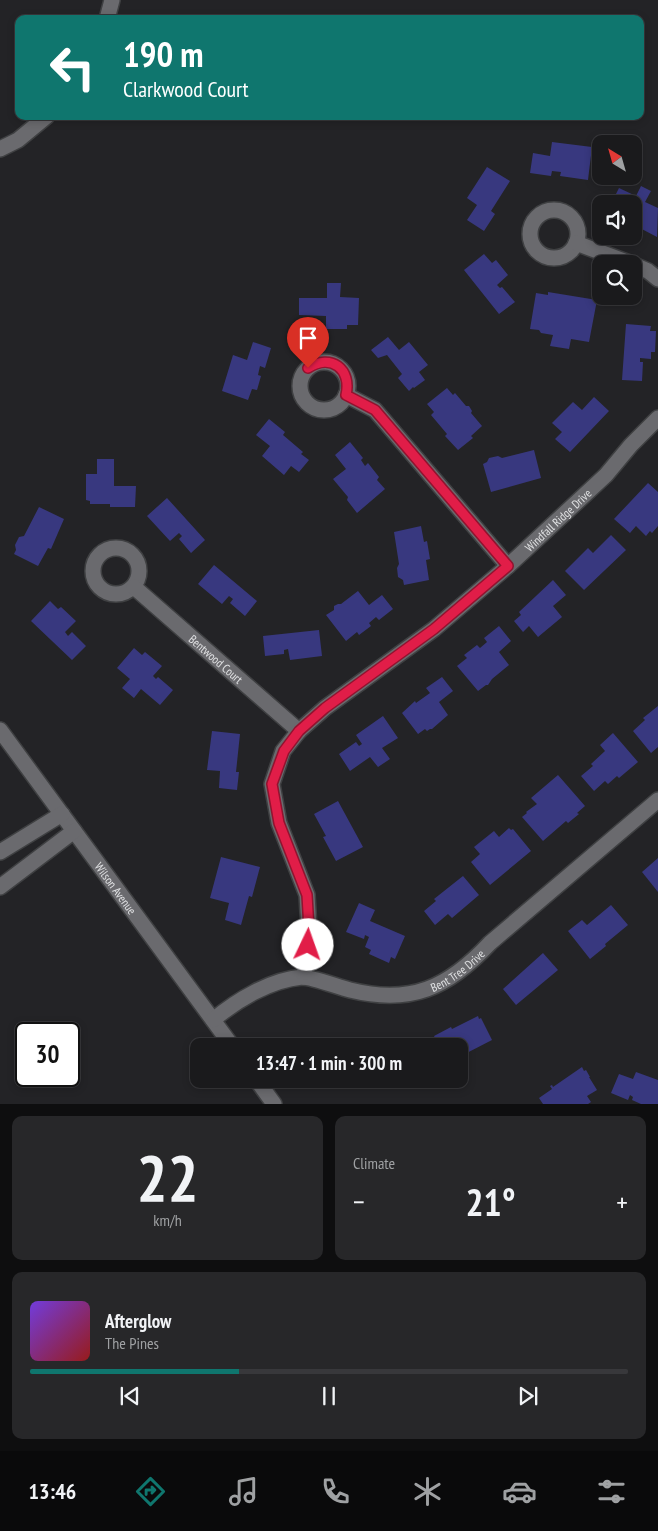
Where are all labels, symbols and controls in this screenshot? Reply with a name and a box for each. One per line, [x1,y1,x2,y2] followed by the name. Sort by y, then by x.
[123,31,204,77] text: 190 m
[40,35,105,100] icon: left
[123,75,249,103] text: Clarkwood Court
[592,135,642,185] north arrow
[592,135,642,305] map controls
[592,195,642,245] button: sound
[592,255,642,305] button: search
[287,317,329,368] pin
[294,324,322,352] icon: arrive
[521,485,594,554] street label: Windfall Ridge Drive
[186,631,247,687] street label: Bentwood Court
[92,859,140,917] street label: Wilson Avenue
[281,918,333,970] position arrow
[428,946,487,994] street label: Bent Tree Drive
[15,1022,80,1087] speed limit sign: 30
[256,1051,402,1075] text: 13:47 · 1 min · 300 m
[136,1135,199,1219] text: 22
[353,1153,395,1173] text: Climate
[465,1177,516,1226] text: 21°
[353,1183,365,1220] text: −
[616,1183,628,1220] text: +
[153,1210,182,1230] text: km/h
[105,1309,171,1333] text: Afterglow
[105,1333,159,1353] text: The Pines
[116,1382,144,1410] icon: previous
[315,1382,343,1410] icon: pause
[514,1382,542,1410] icon: next
[133,1474,168,1509] icon: directions
[226,1474,261,1509] icon: music
[318,1474,353,1509] icon: phone
[410,1474,445,1509] icon: climate
[502,1474,537,1509] icon: car
[594,1474,629,1509] icon: filters
[29,1477,76,1505] text: 13:46

